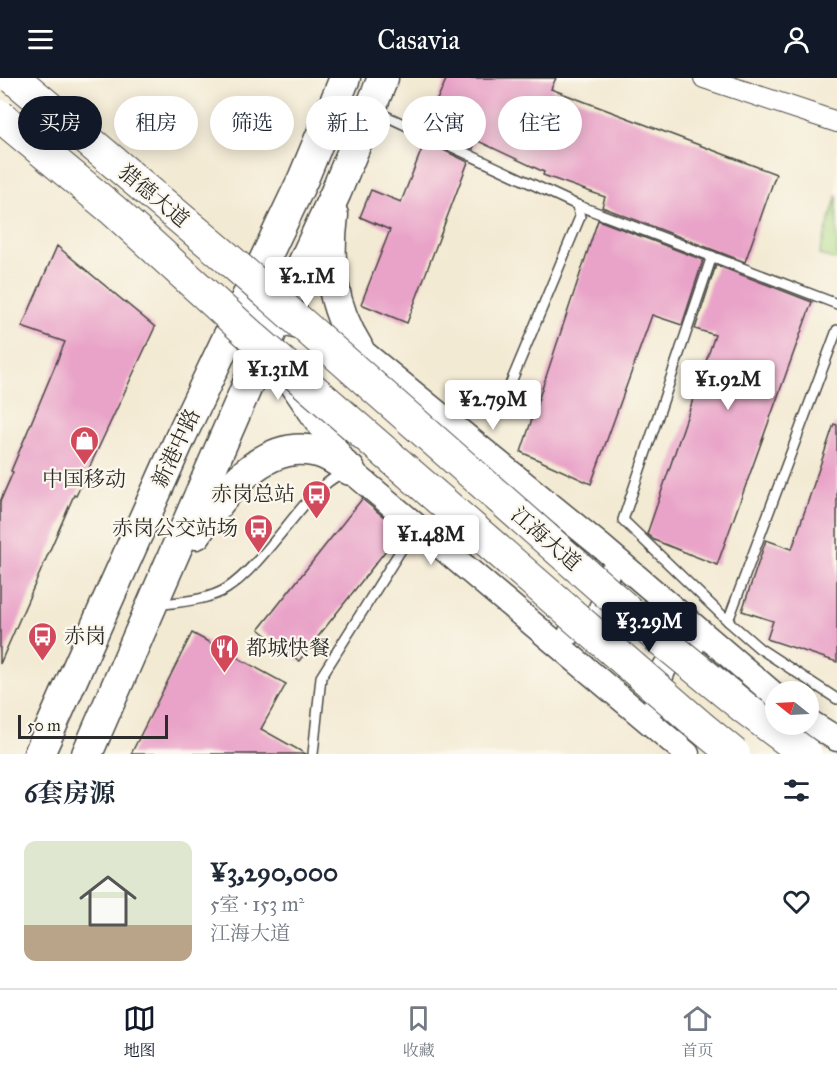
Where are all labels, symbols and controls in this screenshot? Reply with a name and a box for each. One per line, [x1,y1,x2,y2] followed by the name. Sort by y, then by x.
[24,23,57,56] icon: menu
[377,23,460,56] text: Casavia
[780,23,813,56] icon: person
[18,96,102,150] chip: 买房
[114,96,198,150] chip: 租房
[210,96,294,150] chip: 筛选
[306,96,390,150] chip: 新上
[402,96,486,150] chip: 公寓
[498,96,582,150] chip: 住宅
[113,159,195,233] street label: 猎德大道
[265,257,349,308] pin: ¥2.1M
[279,264,335,288] text: ¥2.1M
[229,350,327,401] pin: ¥1.31M
[247,357,309,381] text: ¥1.31M
[679,360,777,411] pin: ¥1.92M
[695,367,761,391] text: ¥1.92M
[444,380,542,431] pin: ¥2.79M
[459,387,527,411] text: ¥2.79M
[146,404,206,492] street label: 新港中路
[68,424,100,466] shop icon: 中国移动
[42,466,126,492] place label: 中国移动
[300,478,332,520] bus stop icon: 赤岗总站
[211,481,295,507] place label: 赤岗总站
[506,502,586,576] street label: 江海大道
[243,512,275,554] bus stop icon: 赤岗公交站场
[112,515,238,541] place label: 赤岗公交站场
[382,515,480,566] pin: ¥1.48M
[397,522,465,546] text: ¥1.48M
[600,602,698,653] pin: ¥3.29M
[616,609,682,633] text: ¥3.29M
[27,620,59,662] bus stop icon: 赤岗
[64,623,106,649] place label: 赤岗
[209,632,241,674] restaurant icon: 都城快餐
[246,635,330,661] place label: 都城快餐
[765,681,819,735] north arrow
[765,681,819,735] map controls
[18,712,168,740] scale bar
[27,716,61,735] text: 50 m
[780,774,813,807] icon: filters
[24,777,115,809] text: 6套房源
[210,856,338,888] text: ¥3,290,000
[72,865,144,937] icon: home
[780,885,813,918] icon: heart
[210,892,304,916] text: 5室 · 153 m²
[210,921,290,945] text: 江海大道
[123,1002,156,1061] tab: 地图
[402,1002,435,1061] tab: 收藏
[681,1002,714,1061] tab: 首页

